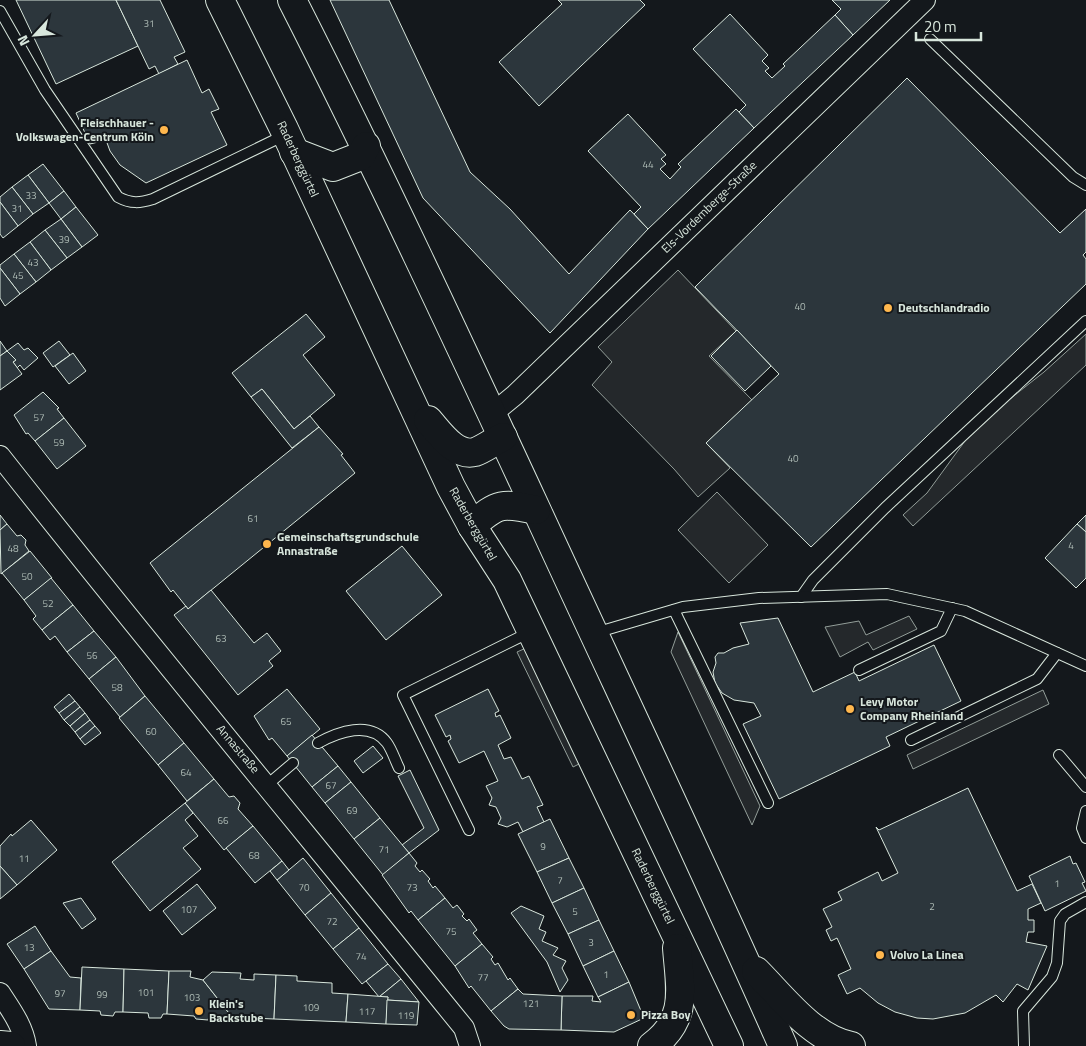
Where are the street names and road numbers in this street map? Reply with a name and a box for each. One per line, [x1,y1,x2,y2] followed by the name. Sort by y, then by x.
[272,117,324,200] street label: Raderberggürtel
[657,156,761,257] street label: Els-Vordemberge-Straße
[445,483,502,564] street label: Raderberggürtel
[212,720,265,777] street label: Annastraße
[627,845,680,927] street label: Raderberggürtel

